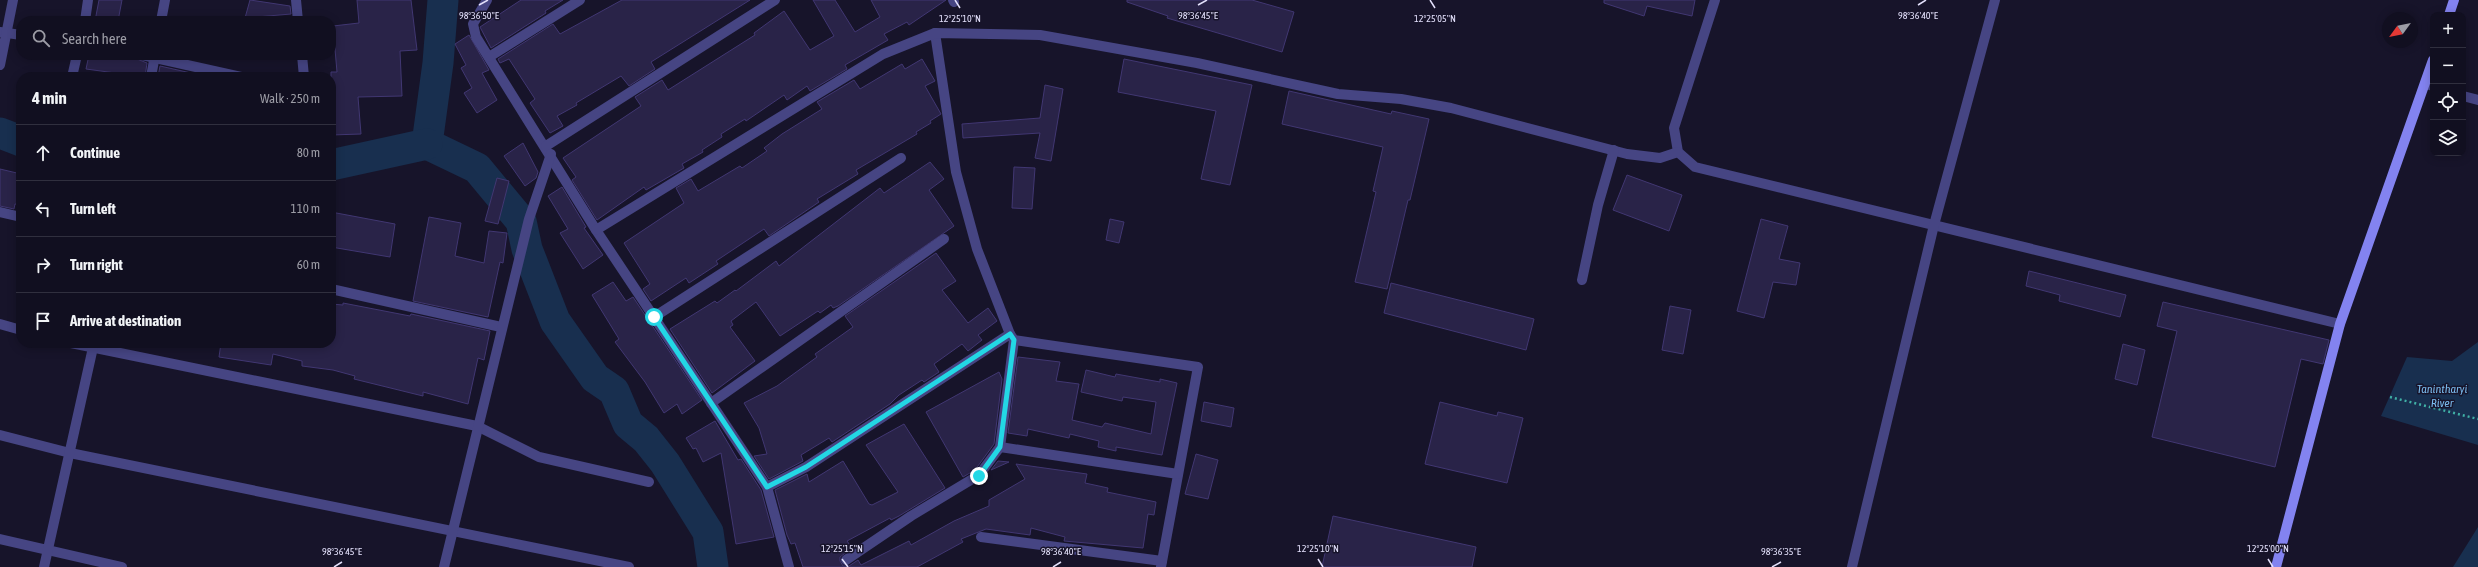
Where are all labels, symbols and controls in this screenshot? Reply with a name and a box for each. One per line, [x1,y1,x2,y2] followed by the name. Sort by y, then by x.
[459,10,500,21] text: 98°36'50"E
[1178,10,1219,21] text: 98°36'45"E
[1898,10,1939,21] text: 98°36'40"E
[2382,12,2418,48] north arrow
[2430,12,2466,156] map controls
[2430,12,2466,48] button: +
[939,13,981,24] text: 12°25'10"N
[1414,13,1456,24] text: 12°25'05"N
[16,16,336,60] search box
[30,27,52,49] icon: search
[62,30,127,47] text: Search here
[2430,48,2466,84] button: −
[2430,84,2466,120] button: locate
[32,88,67,108] text: 4 min
[260,91,320,106] text: Walk · 250 m
[2430,120,2466,156] button: layers
[32,142,54,164] icon: ahead
[70,144,120,161] text: Continue
[297,145,320,160] text: 80 m
[32,198,54,220] icon: left
[70,200,116,217] text: Turn left
[291,201,320,216] text: 110 m
[32,254,54,276] icon: right
[70,256,123,273] text: Turn right
[297,257,320,272] text: 60 m
[645,308,663,326] route start
[32,310,54,332] icon: arrive
[70,312,181,329] text: Arrive at destination
[2417,382,2468,410] water label: Tanintharyi River
[970,467,988,485] route end
[821,543,863,554] text: 12°25'15"N
[1297,543,1339,554] text: 12°25'10"N
[2247,543,2289,554] text: 12°25'00"N
[322,546,363,557] text: 98°36'45"E
[1041,546,1082,557] text: 98°36'40"E
[1761,546,1802,557] text: 98°36'35"E

